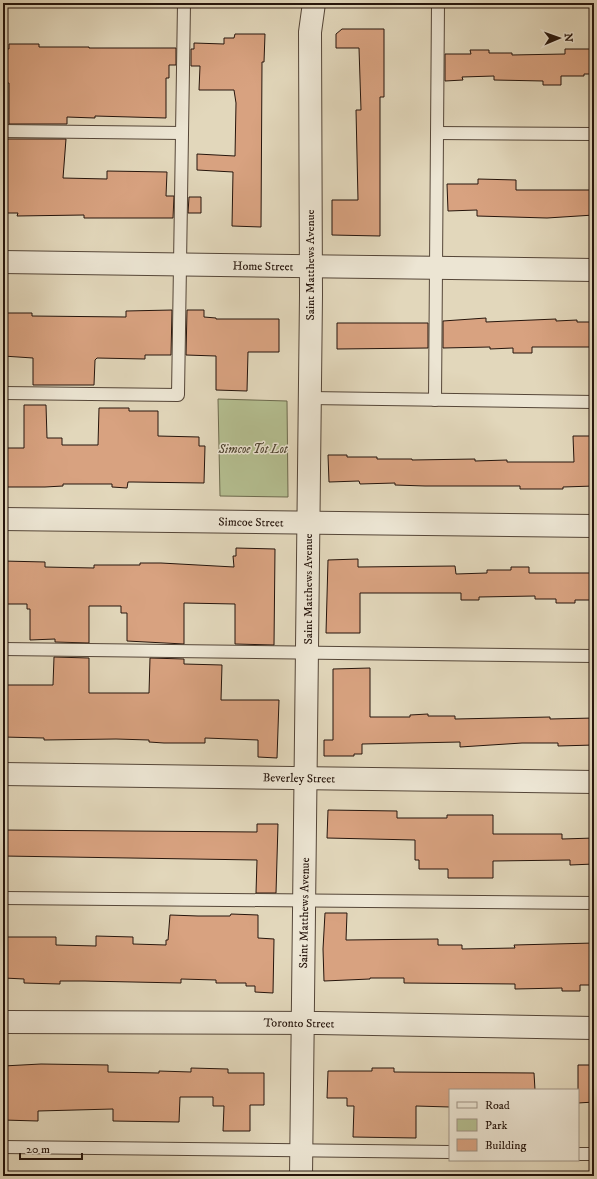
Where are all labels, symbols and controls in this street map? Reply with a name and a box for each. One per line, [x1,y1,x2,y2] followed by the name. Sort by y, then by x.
[539,18,579,58] north arrow
[561,33,575,42] text: N
[303,210,318,320] street label: Saint Matthews Avenue
[233,258,294,275] street label: Home Street
[218,442,289,457] park label: Simcoe Tot Lot
[218,514,284,531] street label: Simcoe Street
[301,534,316,644] street label: Saint Matthews Avenue
[263,770,335,787] street label: Beverley Street
[296,857,313,969] street label: Saint Matthews Avenue
[263,1015,335,1032] street label: Toronto Street
[449,1089,579,1161] legend
[485,1098,510,1113] text: Road
[485,1118,507,1133] text: Park
[20,1135,82,1161] scale bar
[485,1138,526,1153] text: Building
[26,1142,50,1157] text: 20 m

